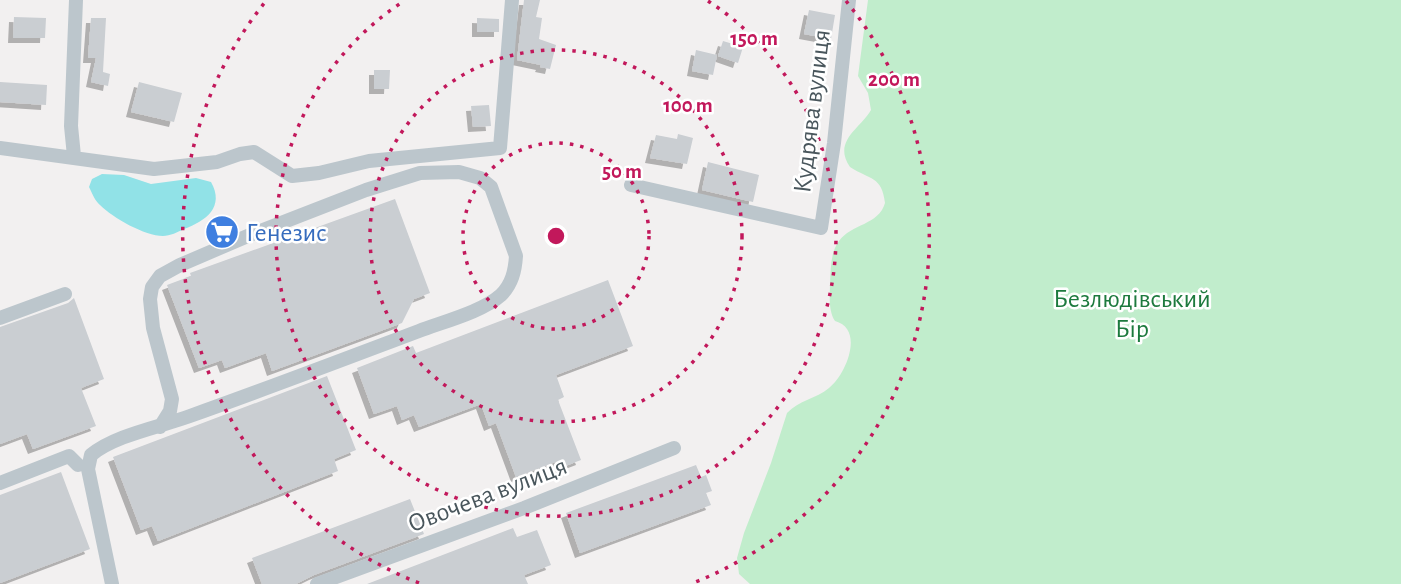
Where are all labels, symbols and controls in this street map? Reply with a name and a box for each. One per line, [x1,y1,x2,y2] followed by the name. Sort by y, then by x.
[730,28,778,49] text: 150 m
[789,28,835,194] street label: Кудрява вулиця
[868,69,920,90] text: 200 m
[663,95,713,116] text: 100 m
[602,161,642,182] text: 50 m
[203,213,241,251] supermarket icon: Генезис
[246,220,327,246] place label: Генезис
[544,224,568,248] centre of rings
[1053,286,1211,342] park label: Безлюдівський Бір
[404,453,571,537] street label: Овочева вулиця

